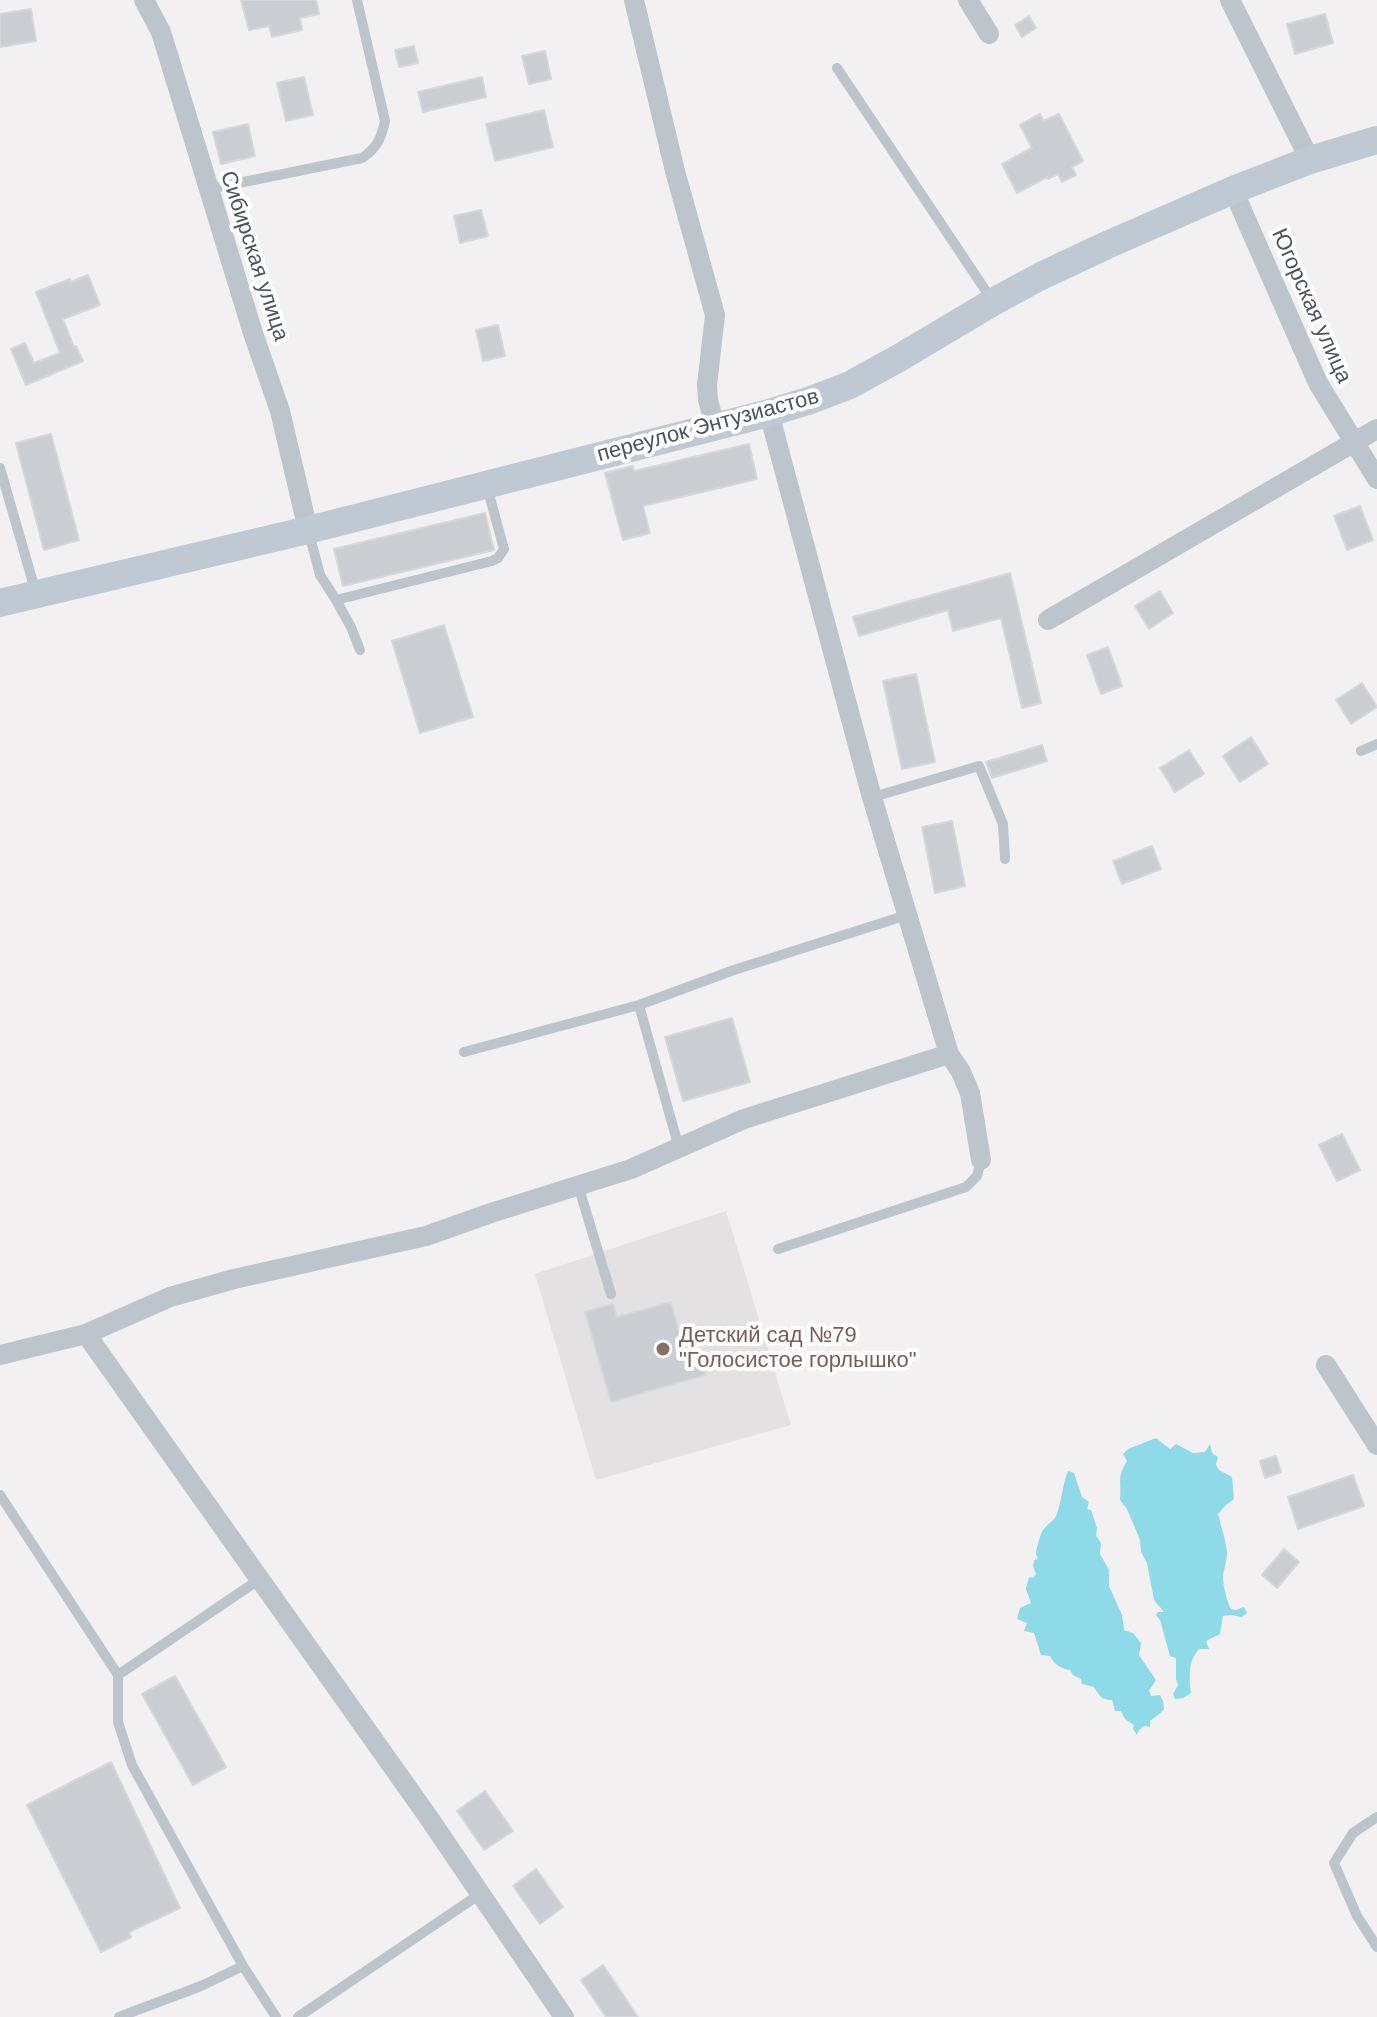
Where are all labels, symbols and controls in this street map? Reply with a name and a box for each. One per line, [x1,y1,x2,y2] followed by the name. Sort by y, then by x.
[214,168,294,344] street label: Сибирская улица
[1265,225,1357,387] street label: Югорская улица
[594,384,822,468] street label: переулок Энтузиастов
[679,1323,916,1374] place label: Детский сад №79 "Голосистое горлышко"
[654,1340,672,1358] marker: Детский сад №79 "Голосистое горлышко"

